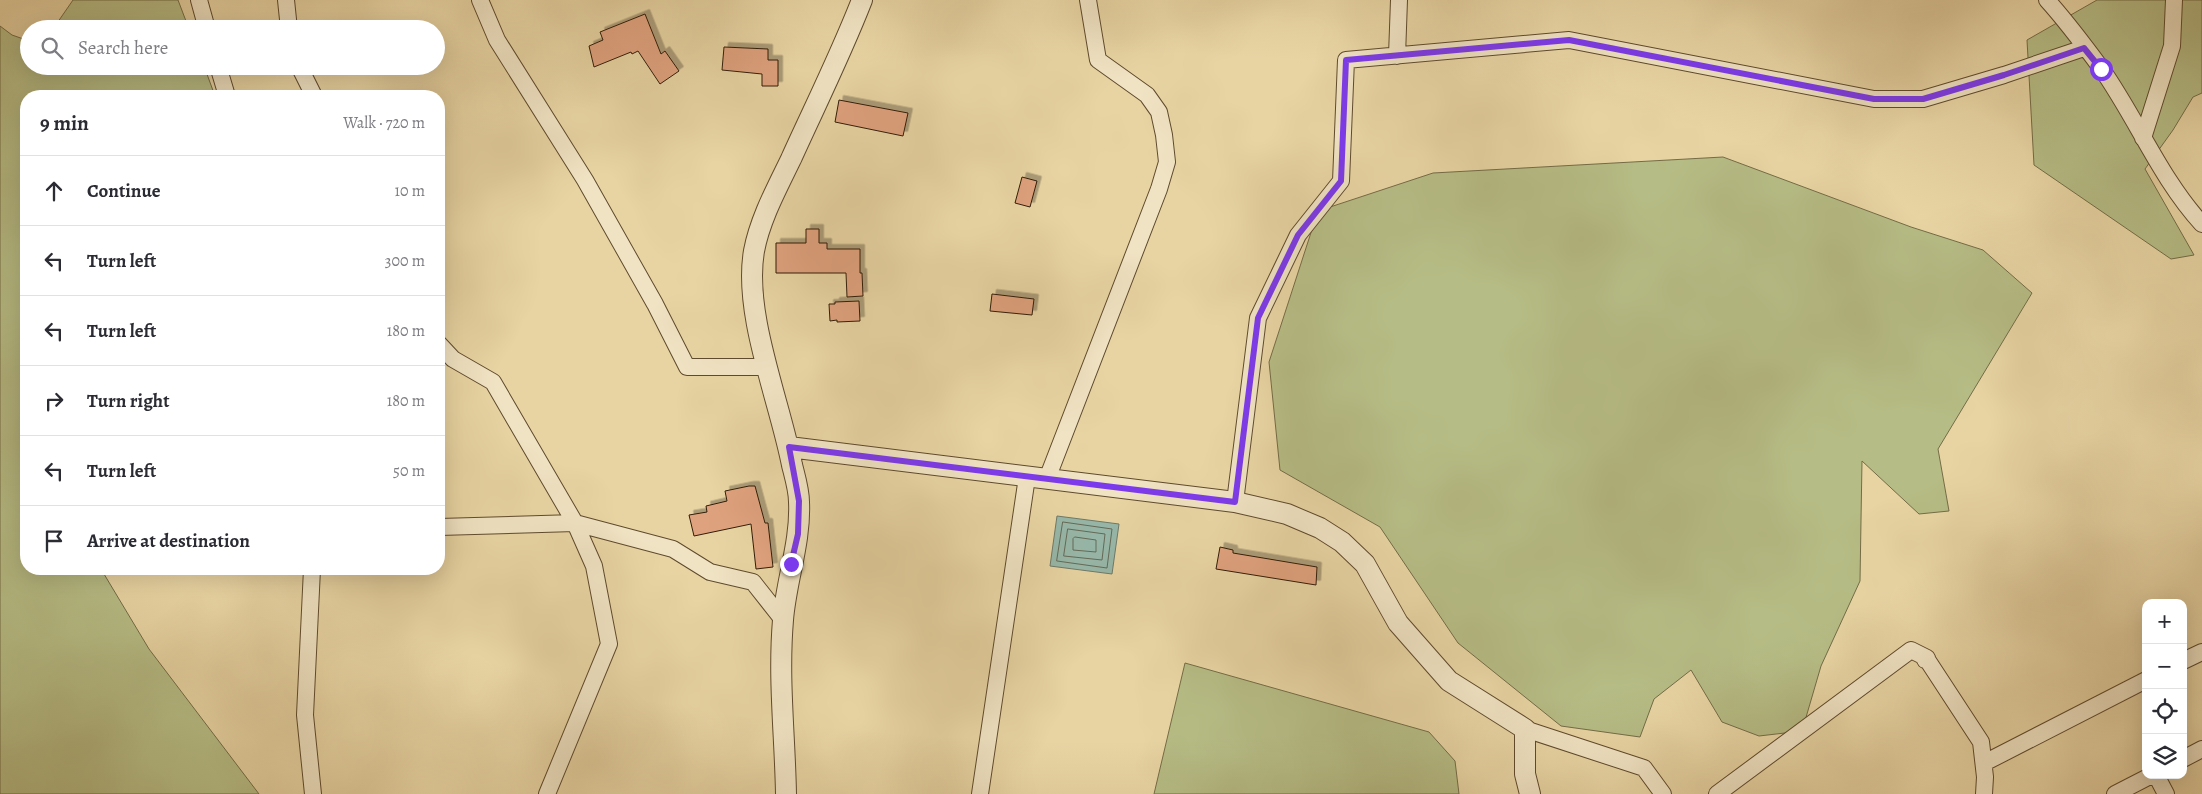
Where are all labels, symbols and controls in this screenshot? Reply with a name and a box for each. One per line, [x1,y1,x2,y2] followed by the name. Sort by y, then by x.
[20,20,445,75] search box
[38,34,66,62] icon: search
[78,35,168,61] text: Search here
[2090,58,2113,81] route start
[40,109,89,137] text: 9 min
[343,112,425,134] text: Walk · 720 m
[40,177,68,205] icon: ahead
[87,178,161,204] text: Continue
[395,180,425,202] text: 10 m
[40,247,68,275] icon: left
[87,248,156,274] text: Turn left
[385,250,425,272] text: 300 m
[40,317,68,345] icon: left
[87,318,156,344] text: Turn left
[387,320,425,342] text: 180 m
[40,387,68,415] icon: right
[87,388,169,414] text: Turn right
[387,390,425,412] text: 180 m
[40,457,68,485] icon: left
[87,458,156,484] text: Turn left
[393,460,425,482] text: 50 m
[40,527,68,555] icon: arrive
[87,528,250,554] text: Arrive at destination
[780,553,803,576] route end
[2142,599,2187,779] map controls
[2142,599,2187,644] button: +
[2142,644,2187,689] button: −
[2142,689,2187,734] button: locate
[2142,734,2187,779] button: layers

